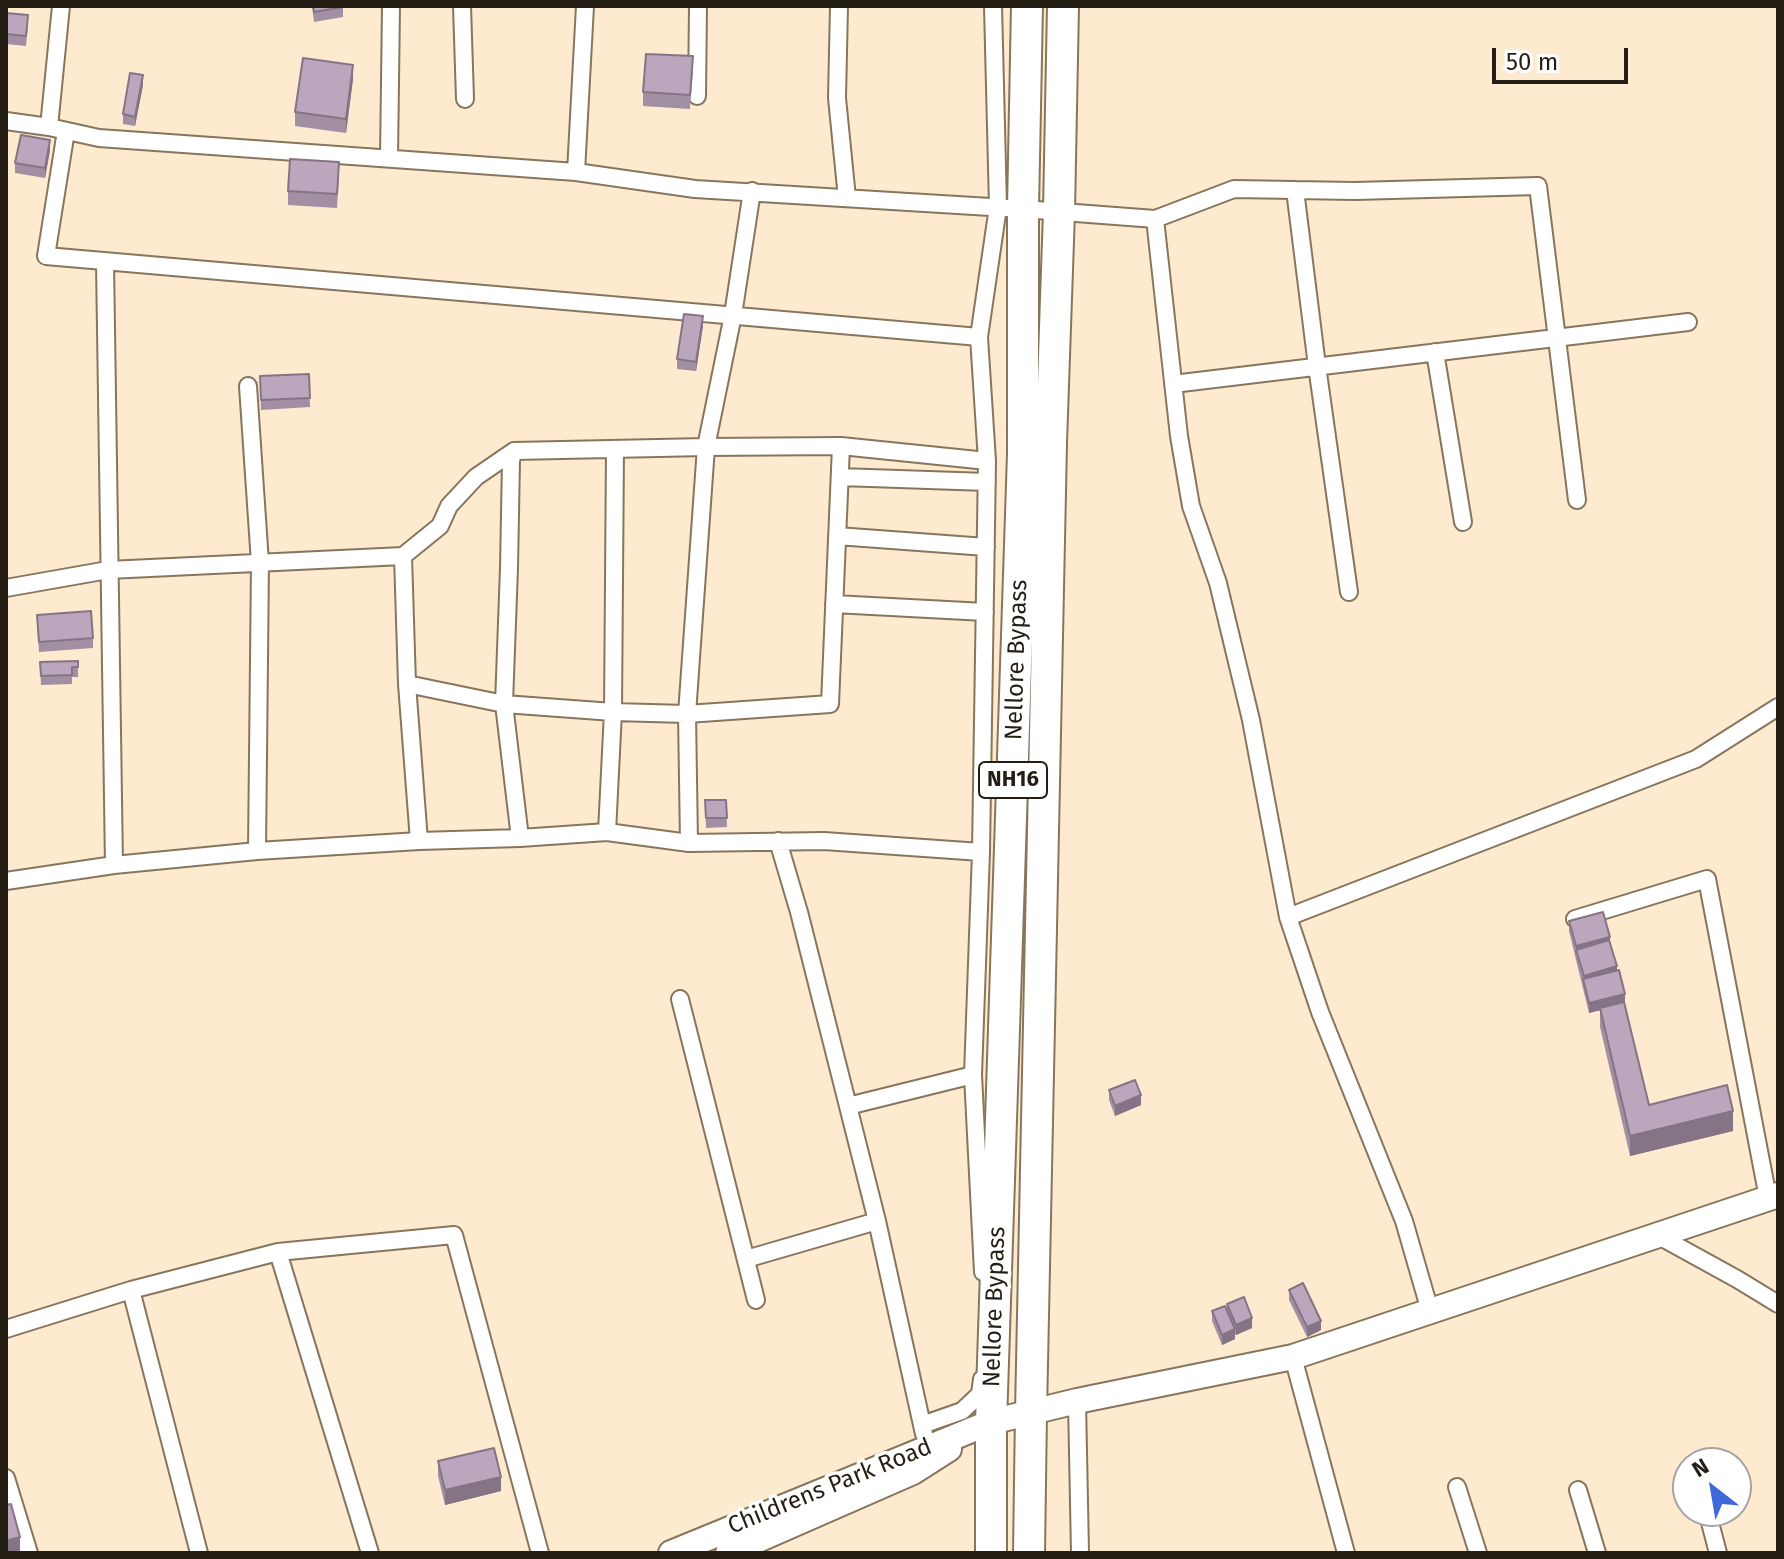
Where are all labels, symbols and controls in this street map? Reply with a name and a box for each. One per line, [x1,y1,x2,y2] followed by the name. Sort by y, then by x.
[1496,32,1632,82] scale bar
[1506,48,1558,76] text: 50 m
[1000,579,1034,741] street label: Nellore Bypass
[979,762,1047,798] road number: NH16
[978,1226,1012,1388] street label: Nellore Bypass
[724,1433,936,1541] street label: Childrens Park Road
[1672,1447,1752,1527] north arrow
[1687,1452,1714,1483] text: N

